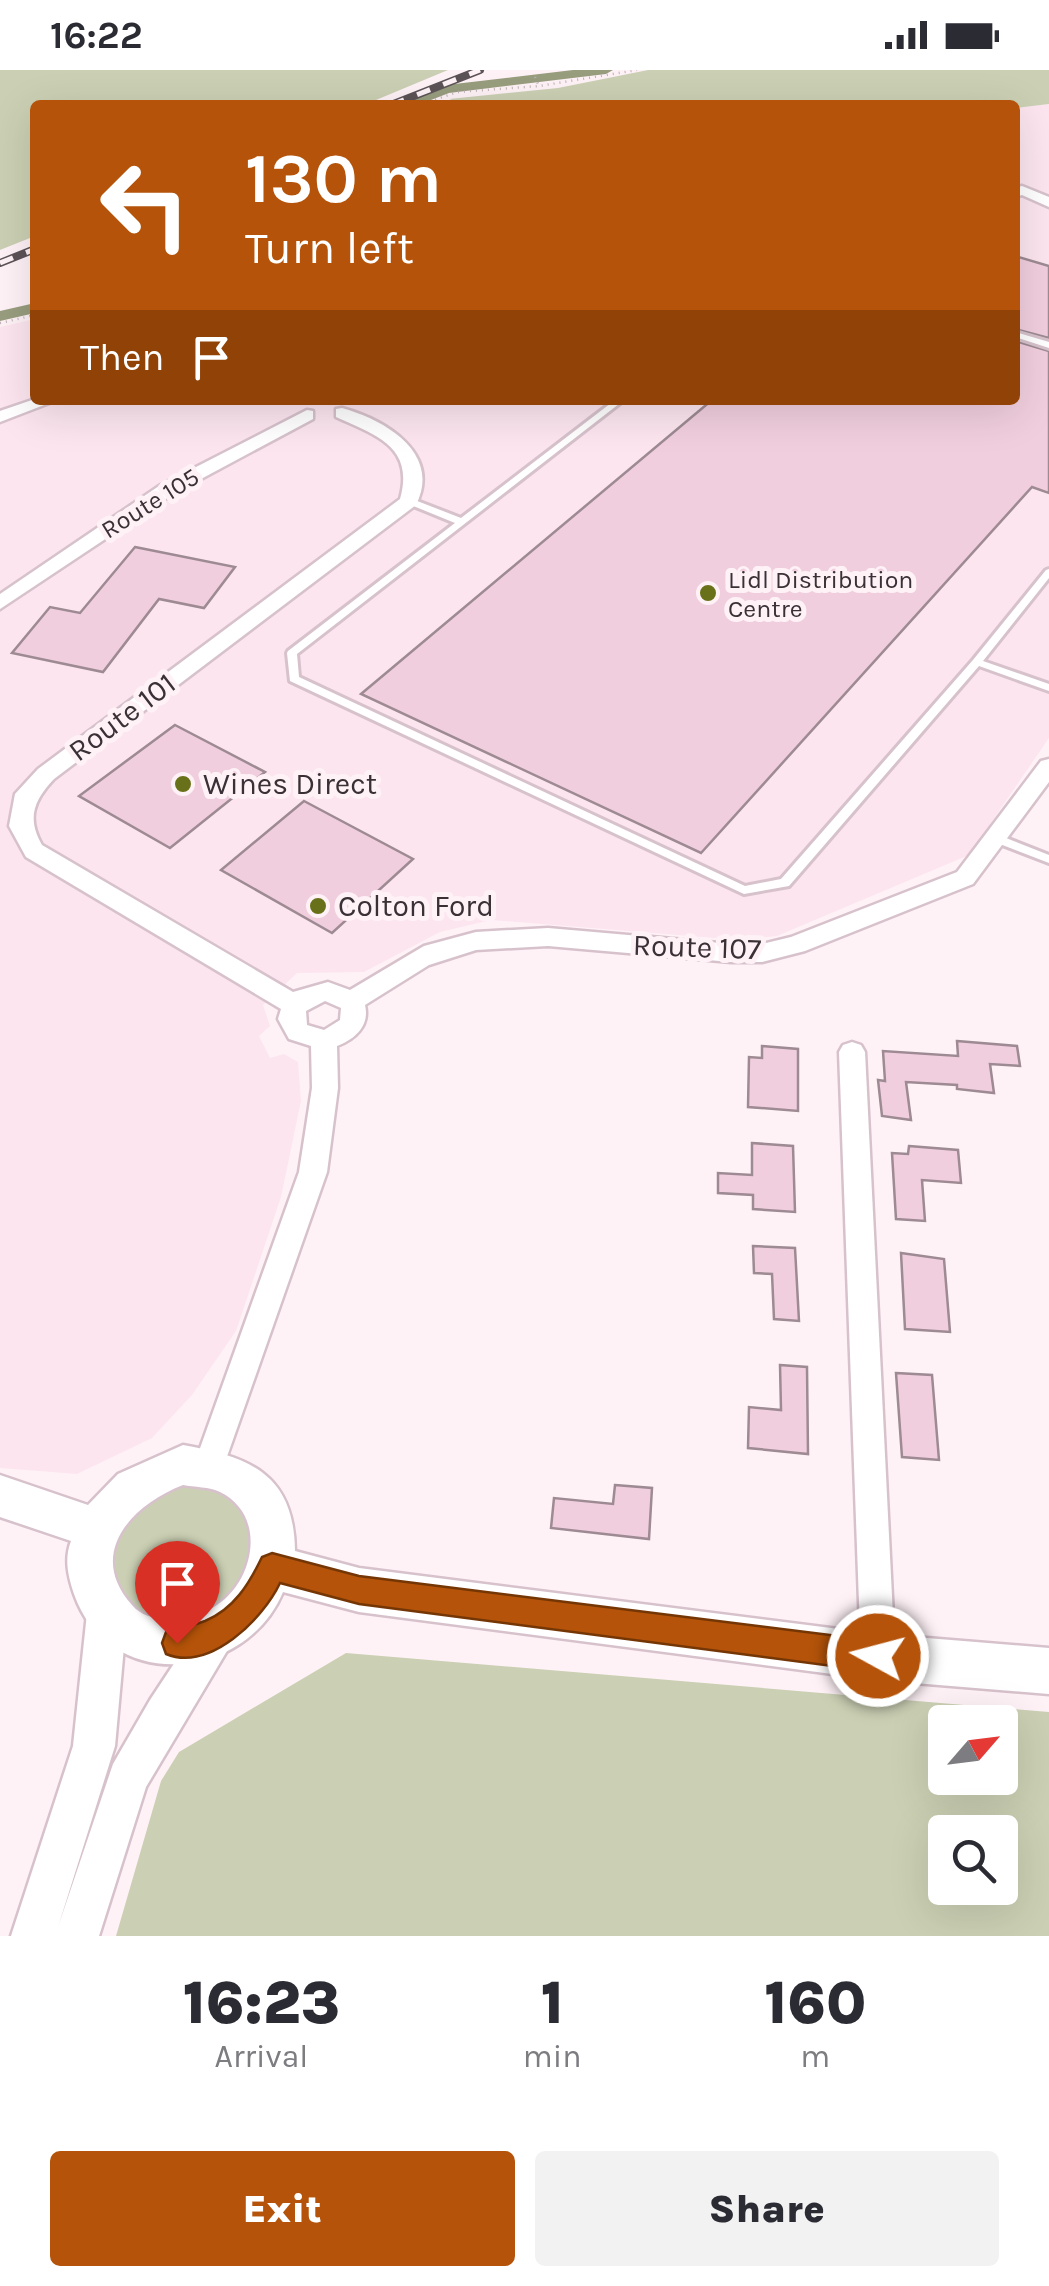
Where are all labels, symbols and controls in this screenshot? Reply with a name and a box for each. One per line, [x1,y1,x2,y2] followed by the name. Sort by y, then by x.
[50,13,143,58] text: 16:22
[245,138,442,220] text: 130 m
[80,140,210,270] icon: left
[245,222,414,274] text: Turn left
[184,330,239,385] icon: arrive
[80,335,164,380] text: Then
[96,462,204,544] street label: Route 105
[728,565,913,623] place label: Lidl Distribution Centre
[697,582,719,604] marker: Lidl Distribution Centre
[61,665,183,769] street label: Route 101
[203,766,377,802] place label: Wines Direct
[172,773,194,795] marker: Wines Direct
[338,888,494,924] place label: Colton Ford
[307,895,329,917] marker: Colton Ford
[632,927,762,967] street label: Route 107
[135,1541,220,1644] pin
[150,1556,205,1611] icon: arrive
[826,1604,930,1708] position arrow
[928,1705,1018,1795] north arrow
[928,1705,1018,1905] map controls
[928,1815,1018,1905] button: search
[183,1968,340,2038] text: 16:23
[541,1968,564,2038] text: 1
[764,1968,866,2038] text: 160
[215,2038,308,2075] text: Arrival
[523,2038,582,2075] text: min
[800,2038,830,2075] text: m
[50,2151,515,2266] button: Exit
[535,2151,999,2266] button: Share

